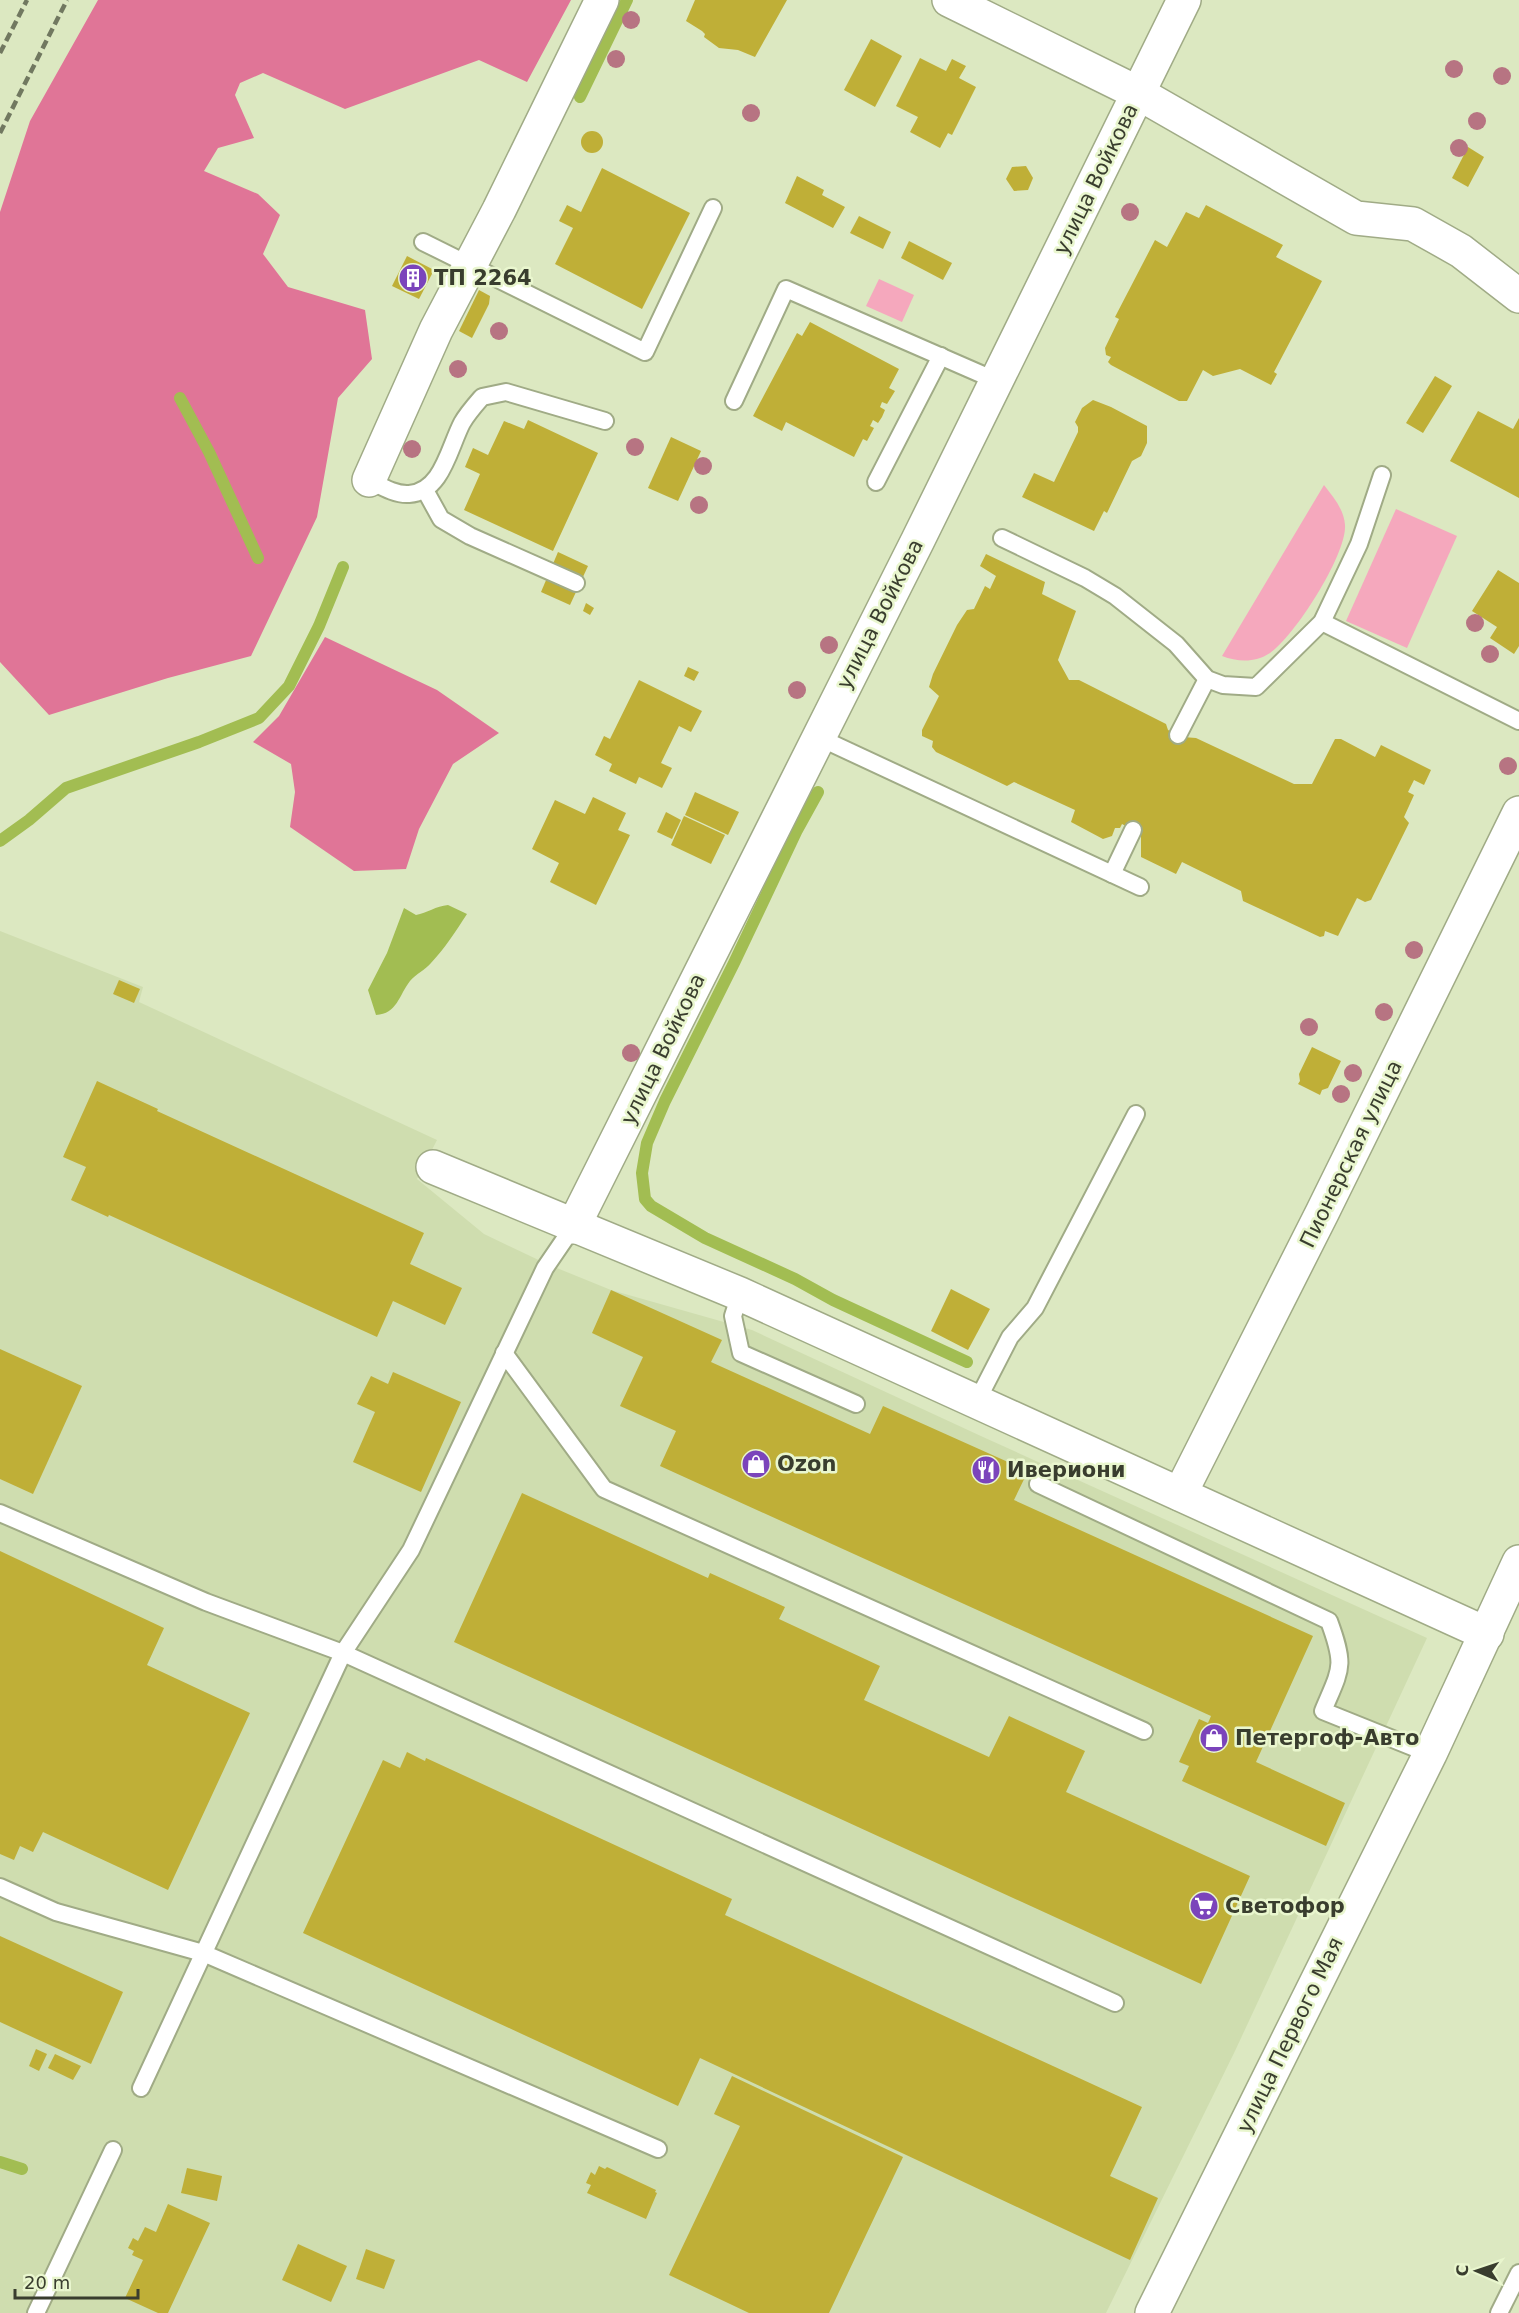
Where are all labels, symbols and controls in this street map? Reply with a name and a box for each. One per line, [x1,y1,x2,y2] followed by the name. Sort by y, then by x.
[1049,100,1143,258] street label: улица Войкова
[397,262,429,294] building icon: ТП 2264
[434,266,532,290] place label: ТП 2264
[832,535,928,693] street label: улица Войкова
[616,970,710,1128] street label: улица Войкова
[1295,1056,1407,1252] street label: Пионерская улица
[740,1448,772,1480] shop icon: Ozon
[777,1452,836,1476] place label: Ozon
[970,1454,1002,1486] restaurant icon: Ивериони
[1007,1458,1126,1482] place label: Ивериони
[1198,1722,1230,1754] shop icon: Петергоф-Авто
[1235,1726,1419,1750] place label: Петергоф-Авто
[1188,1890,1220,1922] supermarket icon: Светофор
[1225,1894,1345,1918] place label: Светофор
[1232,1933,1348,2137] street label: улица Первого Мая
[1447,2241,1507,2301] north arrow
[15,2262,138,2300] scale bar
[1453,2264,1472,2277] text: С
[24,2272,70,2293] text: 20 m

